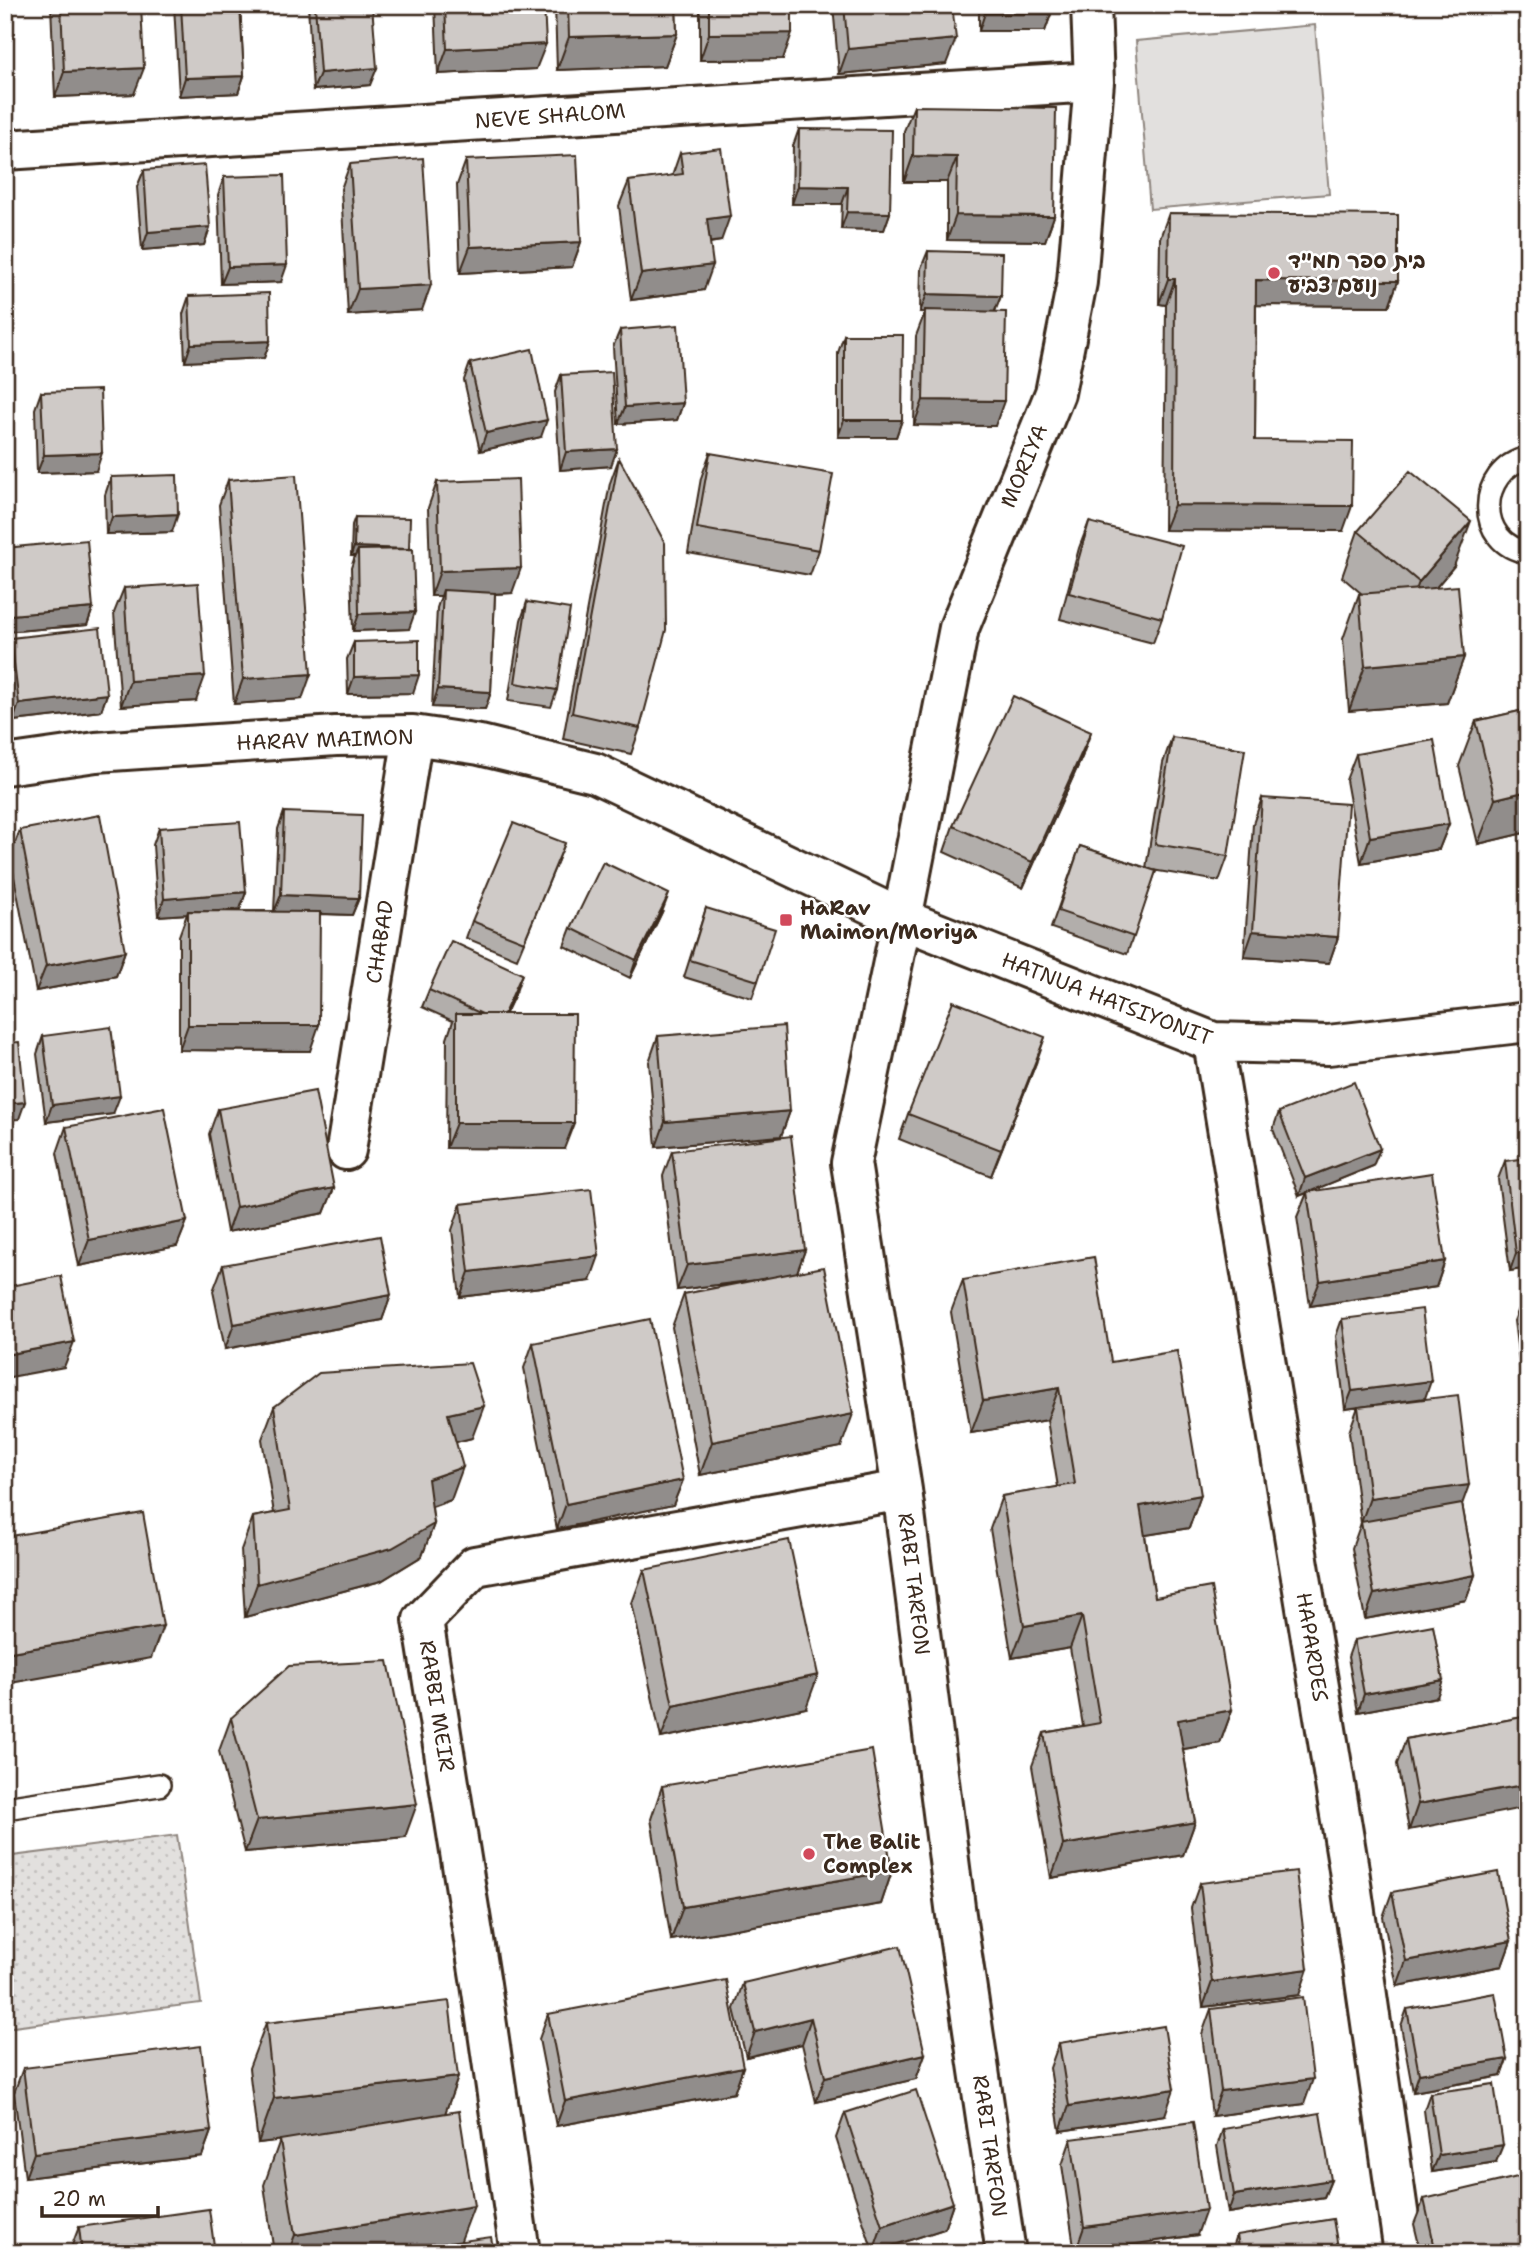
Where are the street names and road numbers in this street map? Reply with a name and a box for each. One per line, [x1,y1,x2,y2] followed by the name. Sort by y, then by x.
[474,97,626,135] street label: NEVE SHALOM
[994,420,1054,512] street label: MORIYA
[236,723,414,757] street label: HARAV MAIMON
[360,898,400,986] street label: CHABAD
[998,946,1217,1052] street label: HATNUA HATSIYONIT
[891,1511,937,1657] street label: RABI TARFON
[1290,1590,1334,1704] street label: HAPARDES
[413,1638,461,1774] street label: RABBI MEIR
[966,2073,1014,2219] street label: RABI TARFON

